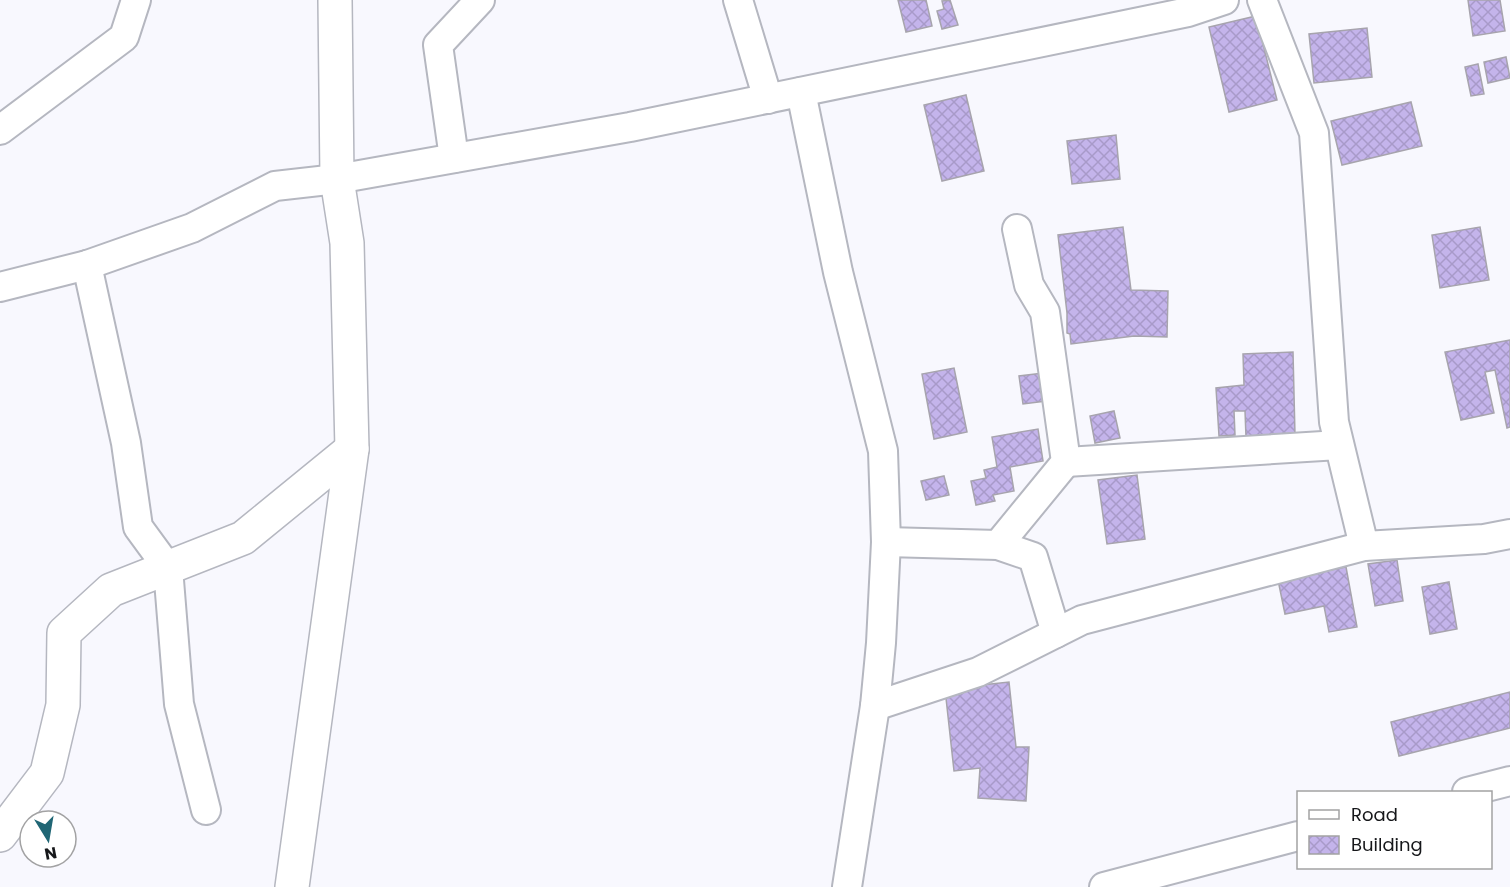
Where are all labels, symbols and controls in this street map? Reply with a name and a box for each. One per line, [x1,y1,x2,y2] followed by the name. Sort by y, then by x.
[1297,791,1492,869] legend
[1351,802,1398,827] text: Road
[18,809,78,869] north arrow
[1351,832,1423,857] text: Building
[43,841,59,866] text: N

